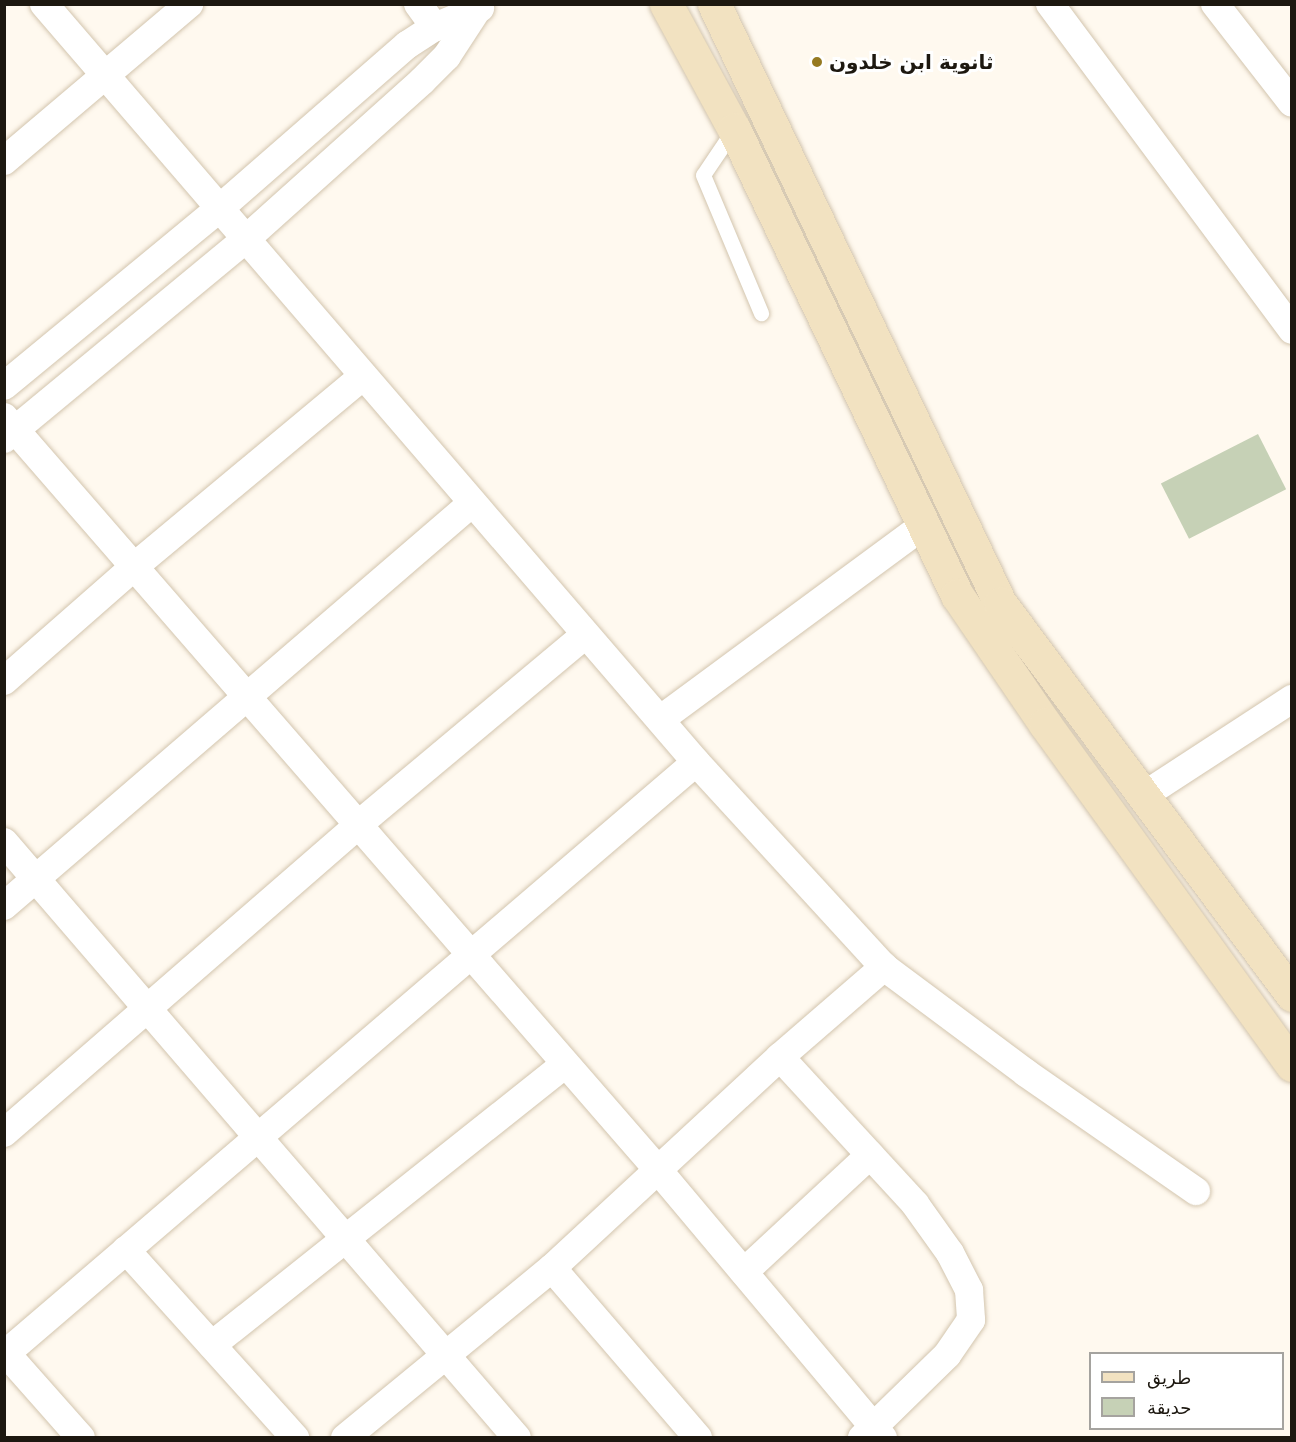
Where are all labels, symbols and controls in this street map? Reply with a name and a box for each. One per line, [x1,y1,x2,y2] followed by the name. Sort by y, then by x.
[829,50,994,74] place label: ثانوية ابن خلدون
[810,55,824,69] marker: ثانوية ابن خلدون
[1089,1352,1284,1430] legend
[1147,1367,1191,1388] text: طريق
[1147,1397,1191,1418] text: حديقة

